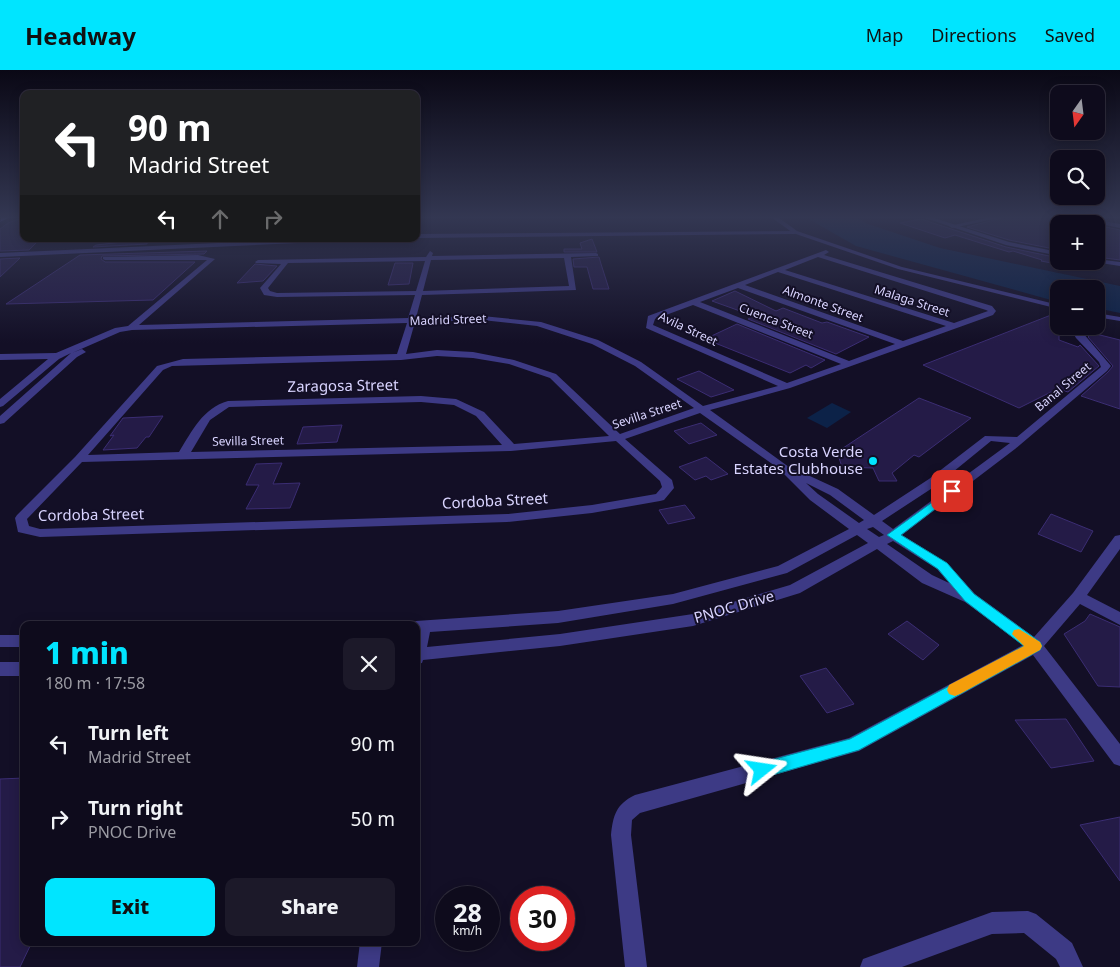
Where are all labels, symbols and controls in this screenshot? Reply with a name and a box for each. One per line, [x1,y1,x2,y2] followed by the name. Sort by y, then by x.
[25,19,136,52] text: Headway
[866,23,903,47] text: Map
[931,23,1017,47] text: Directions
[1045,23,1095,47] text: Saved
[1050,85,1105,140] north arrow
[1050,85,1105,335] map controls
[128,104,211,151] text: 90 m
[45,110,110,175] icon: left
[128,149,269,179] text: Madrid Street
[1050,150,1105,205] button: search
[153,205,181,233] icon: left
[206,205,234,233] icon: ahead
[259,205,287,233] icon: right
[1050,215,1105,270] button: +
[872,280,953,321] street label: Malaga Street
[1050,280,1105,335] button: −
[781,281,866,326] street label: Almonte Street
[737,299,816,343] street label: Cuenca Street
[656,307,721,350] street label: Avila Street
[409,310,487,329] street label: Madrid Street
[1031,358,1095,415] street label: Banal Street
[287,374,399,396] street label: Zaragosa Street
[610,394,684,433] street label: Sevilla Street
[212,431,285,450] street label: Sevilla Street
[734,441,863,478] place label: Costa Verde Estates Clubhouse
[867,455,879,467] marker: Costa Verde Estates Clubhouse
[931,470,973,512] pin
[938,477,966,505] icon: arrive
[441,487,549,513] street label: Cordoba Street
[38,503,145,525] street label: Cordoba Street
[691,585,776,627] street label: PNOC Drive
[45,632,129,673] text: 1 min
[343,638,395,690] button: close
[45,672,145,694] text: 180 m · 17:58
[88,720,169,746] text: Turn left
[45,730,73,758] icon: left
[351,731,395,757] text: 90 m
[735,743,787,795] position arrow
[88,746,191,768] text: Madrid Street
[88,795,183,821] text: Turn right
[45,805,73,833] icon: right
[351,806,395,832] text: 50 m
[88,821,176,843] text: PNOC Drive
[45,878,215,936] button: Exit
[225,878,395,936] button: Share
[510,886,575,951] speed limit sign: 30
[453,895,482,929] text: 28
[453,922,482,939] text: km/h

